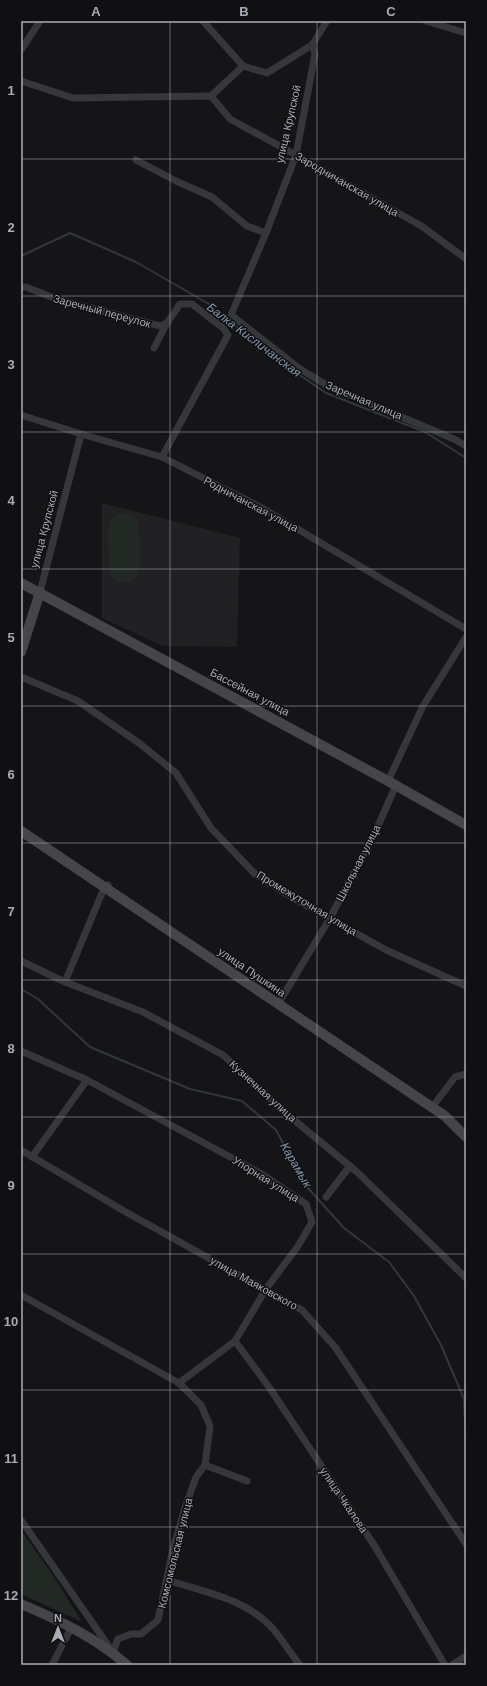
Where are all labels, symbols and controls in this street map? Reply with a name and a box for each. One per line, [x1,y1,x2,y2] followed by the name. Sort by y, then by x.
[91,4,101,19] text: A
[239,4,249,19] text: B
[386,4,396,19] text: C
[7,83,15,98] text: 1
[273,84,303,164] street label: улица Крупской
[293,149,402,219] street label: Зародничанская улица
[7,220,15,235] text: 2
[52,292,152,330] street label: Заречный переулок
[204,300,304,380] water label: Балка Кисличанская
[7,357,15,372] text: 3
[324,378,405,422] street label: Заречная улица
[202,474,301,534] street label: Родничанская улица
[28,489,60,569] street label: улица Крупской
[7,493,15,508] text: 4
[7,630,15,645] text: 5
[208,666,292,718] street label: Бассейная улица
[7,767,15,782] text: 6
[333,822,383,903] street label: Школьная улица
[255,868,360,938] street label: Промежуточная улица
[7,904,15,919] text: 7
[216,945,289,999] street label: улица Пушкина
[7,1041,15,1056] text: 8
[227,1058,300,1125] street label: Кузнечная улица
[277,1140,315,1191] water label: Карамык
[231,1154,302,1205] street label: Упорная улица
[7,1178,15,1193] text: 9
[208,1254,300,1312] street label: улица Маяковского
[4,1314,18,1329] text: 10
[4,1451,18,1466] text: 11
[318,1465,371,1536] street label: улица Чкалова
[155,1496,195,1609] street label: Комсомольская улица
[4,1588,18,1603] text: 12
[38,1608,78,1648] north arrow
[54,1612,62,1624] text: N

